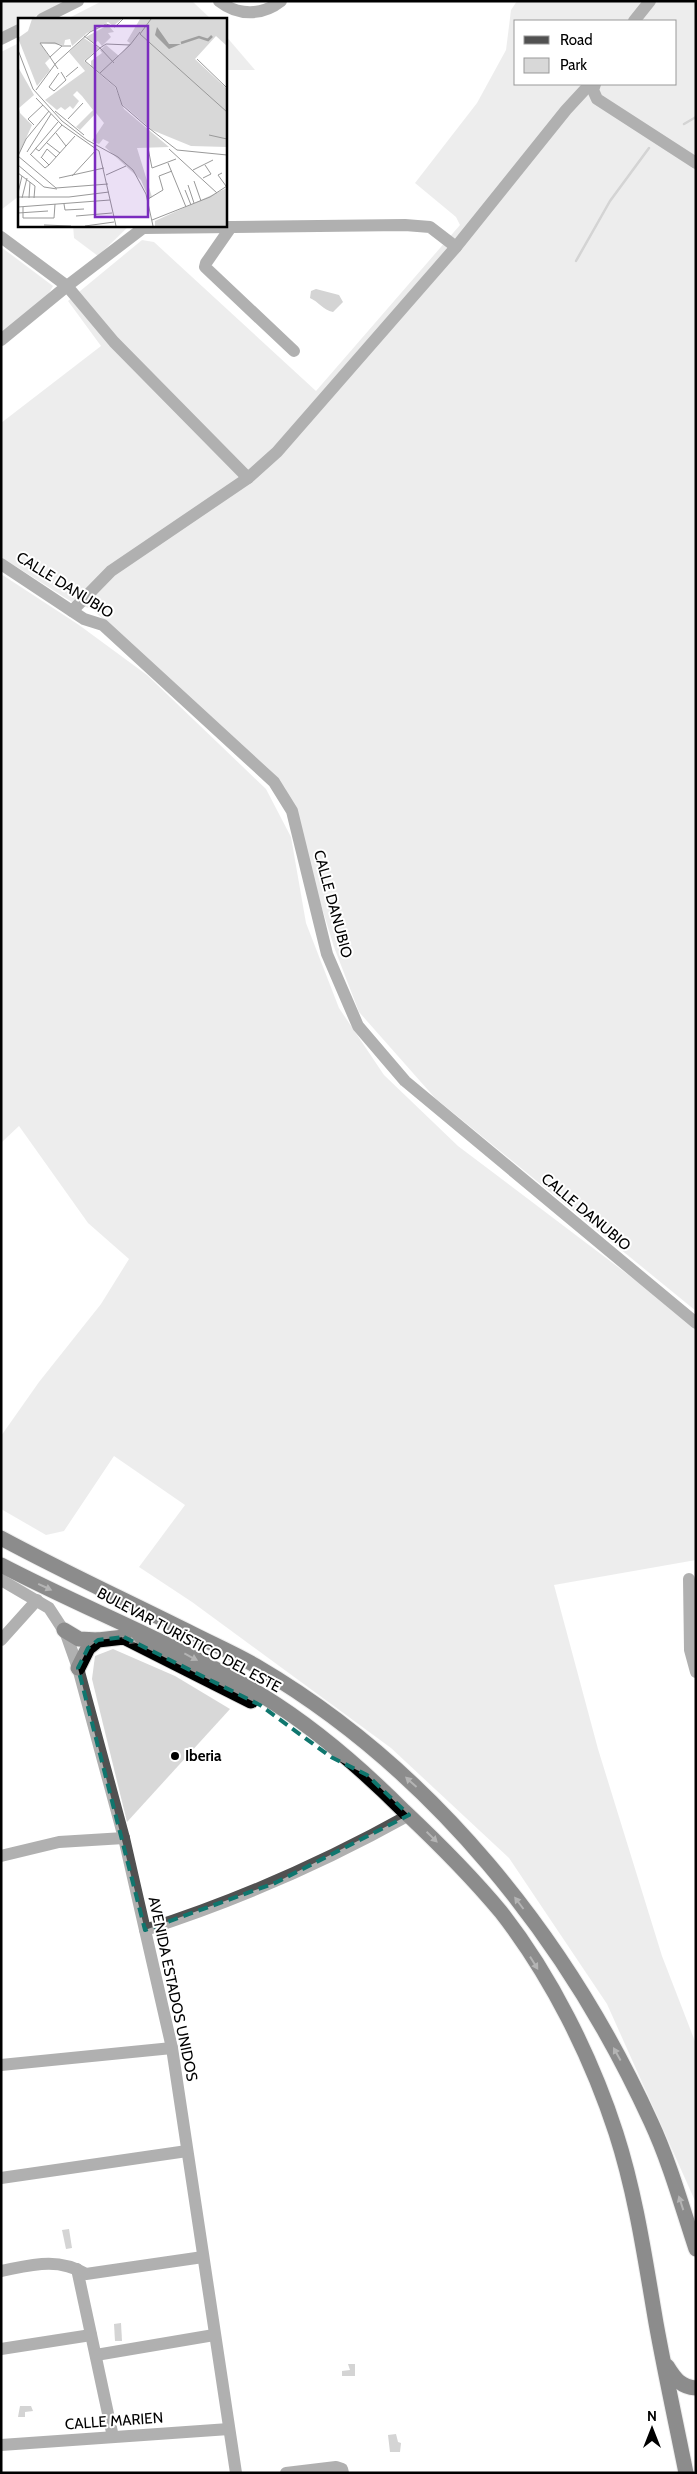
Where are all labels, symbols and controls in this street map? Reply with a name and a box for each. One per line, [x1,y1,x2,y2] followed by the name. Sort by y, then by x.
[18,18,226,226] inset map
[514,20,677,85] legend
[560,31,593,49] text: Road
[560,56,587,74] text: Park
[13,548,117,622] street label: CALLE DANUBIO
[310,848,356,960] street label: CALLE DANUBIO
[538,1169,634,1255] street label: CALLE DANUBIO
[37,1583,52,1591] one-way arrow
[94,1583,284,1696] street label: BULEVAR TURÍSTICO DEL ESTE
[122,1636,137,1644] one-way arrow
[184,1653,198,1662] one-way arrow
[185,1747,222,1765] place label: Iberia
[169,1750,181,1762] marker: Iberia
[405,1776,417,1788] one-way arrow
[426,1831,438,1843] one-way arrow
[145,1895,201,2083] street label: AVENIDA ESTADOS UNIDOS
[514,1896,524,1910] one-way arrow
[530,1956,539,1969] one-way arrow
[613,2046,621,2061] one-way arrow
[677,2195,685,2210] one-way arrow
[627,2404,677,2454] north arrow
[647,2407,657,2425] text: N
[64,2409,164,2433] street label: CALLE MARIEN

